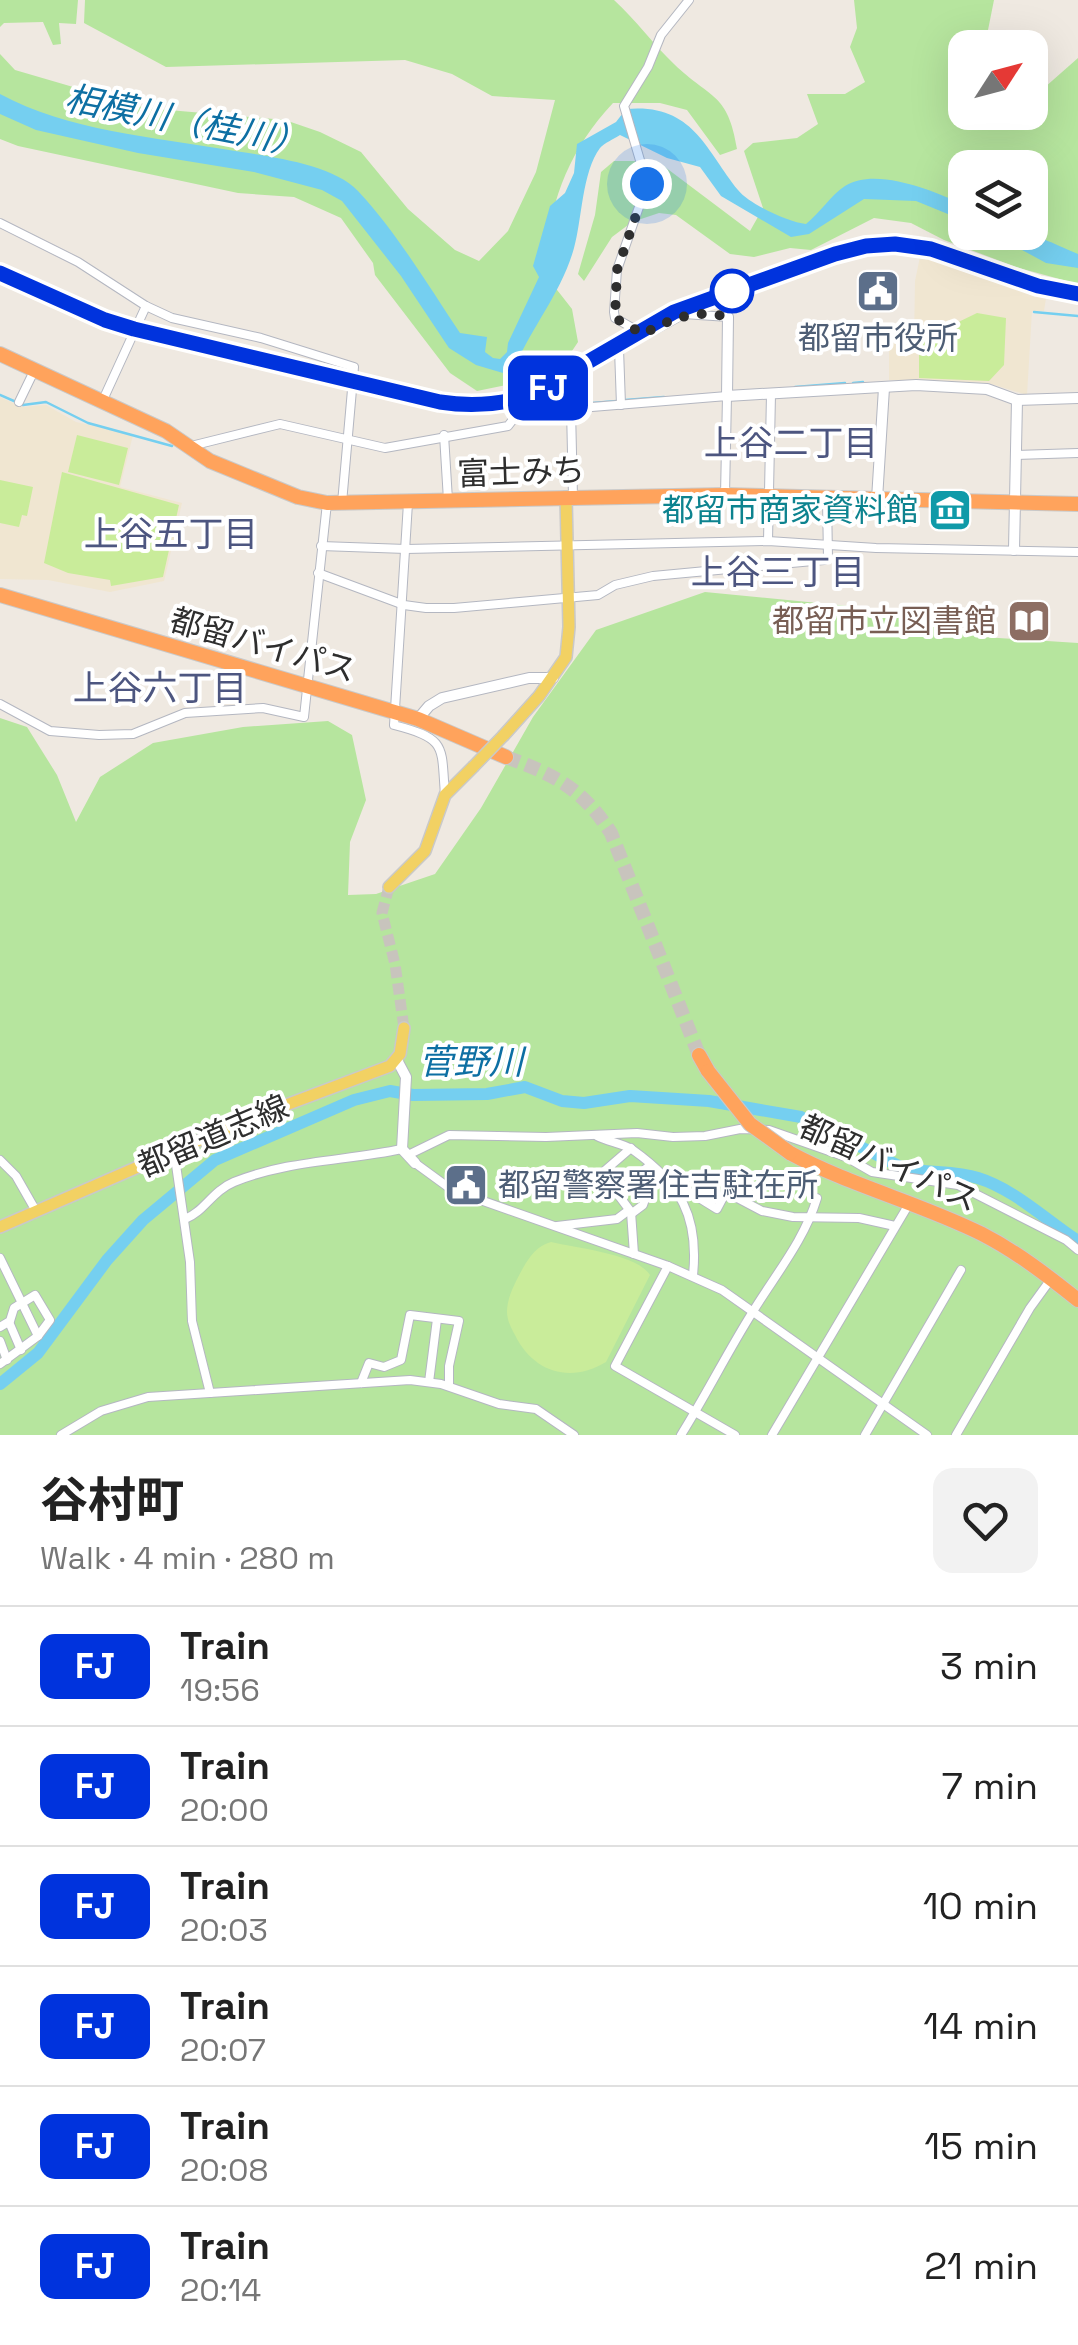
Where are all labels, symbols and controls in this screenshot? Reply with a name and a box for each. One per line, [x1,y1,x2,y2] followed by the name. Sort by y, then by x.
[948,30,1048,130] north arrow
[948,30,1048,250] map controls
[62,76,310,166] water label: 相模川（桂川）
[948,150,1048,250] button: layers
[622,159,672,209] your location
[855,268,901,314] public building icon: 都留市役所
[711,270,753,312] unlabelled marker
[798,318,958,358] place label: 都留市役所
[503,356,593,420] line badge: FJ
[528,366,568,410] text: FJ
[703,421,879,465] district label: 上谷二丁目
[456,450,586,494] street label: 富士みち
[927,487,973,533] museum icon: 都留市商家資料館
[662,490,918,530] place label: 都留市商家資料館
[83,512,259,556] district label: 上谷五丁目
[690,550,866,594] district label: 上谷三丁目
[1006,598,1052,644] library icon: 都留市立図書館
[166,599,360,691] street label: 都留バイパス
[772,601,996,641] place label: 都留市立図書館
[72,666,248,710] district label: 上谷六丁目
[418,1040,527,1084] water label: 菅野川
[132,1086,294,1186] street label: 都留道志線
[793,1106,985,1220] street label: 都留バイパス
[443,1162,489,1208] public building icon: 都留警察署住吉駐在所
[498,1165,818,1205] place label: 都留警察署住吉駐在所
[933,1468,1038,1573] button: heart
[40,1470,184,1531] text: 谷村町
[40,1538,335,1578] text: Walk · 4 min · 280 m
[180,1622,270,1670] text: Train
[940,1642,1038,1690] text: 3 min
[75,1644,115,1688] text: FJ
[180,1670,260,1710] text: 19:56
[180,1742,270,1790] text: Train
[942,1762,1038,1810] text: 7 min
[75,1764,115,1808] text: FJ
[180,1790,269,1830] text: 20:00
[180,1862,270,1910] text: Train
[923,1882,1038,1930] text: 10 min
[75,1884,115,1928] text: FJ
[180,1910,268,1950] text: 20:03
[180,1982,270,2030] text: Train
[923,2002,1038,2050] text: 14 min
[75,2004,115,2048] text: FJ
[180,2030,266,2070] text: 20:07
[180,2102,270,2150] text: Train
[924,2122,1038,2170] text: 15 min
[75,2124,115,2168] text: FJ
[180,2150,268,2190] text: 20:08
[180,2222,270,2270] text: Train
[924,2242,1038,2290] text: 21 min
[75,2244,115,2288] text: FJ
[180,2270,261,2310] text: 20:14

